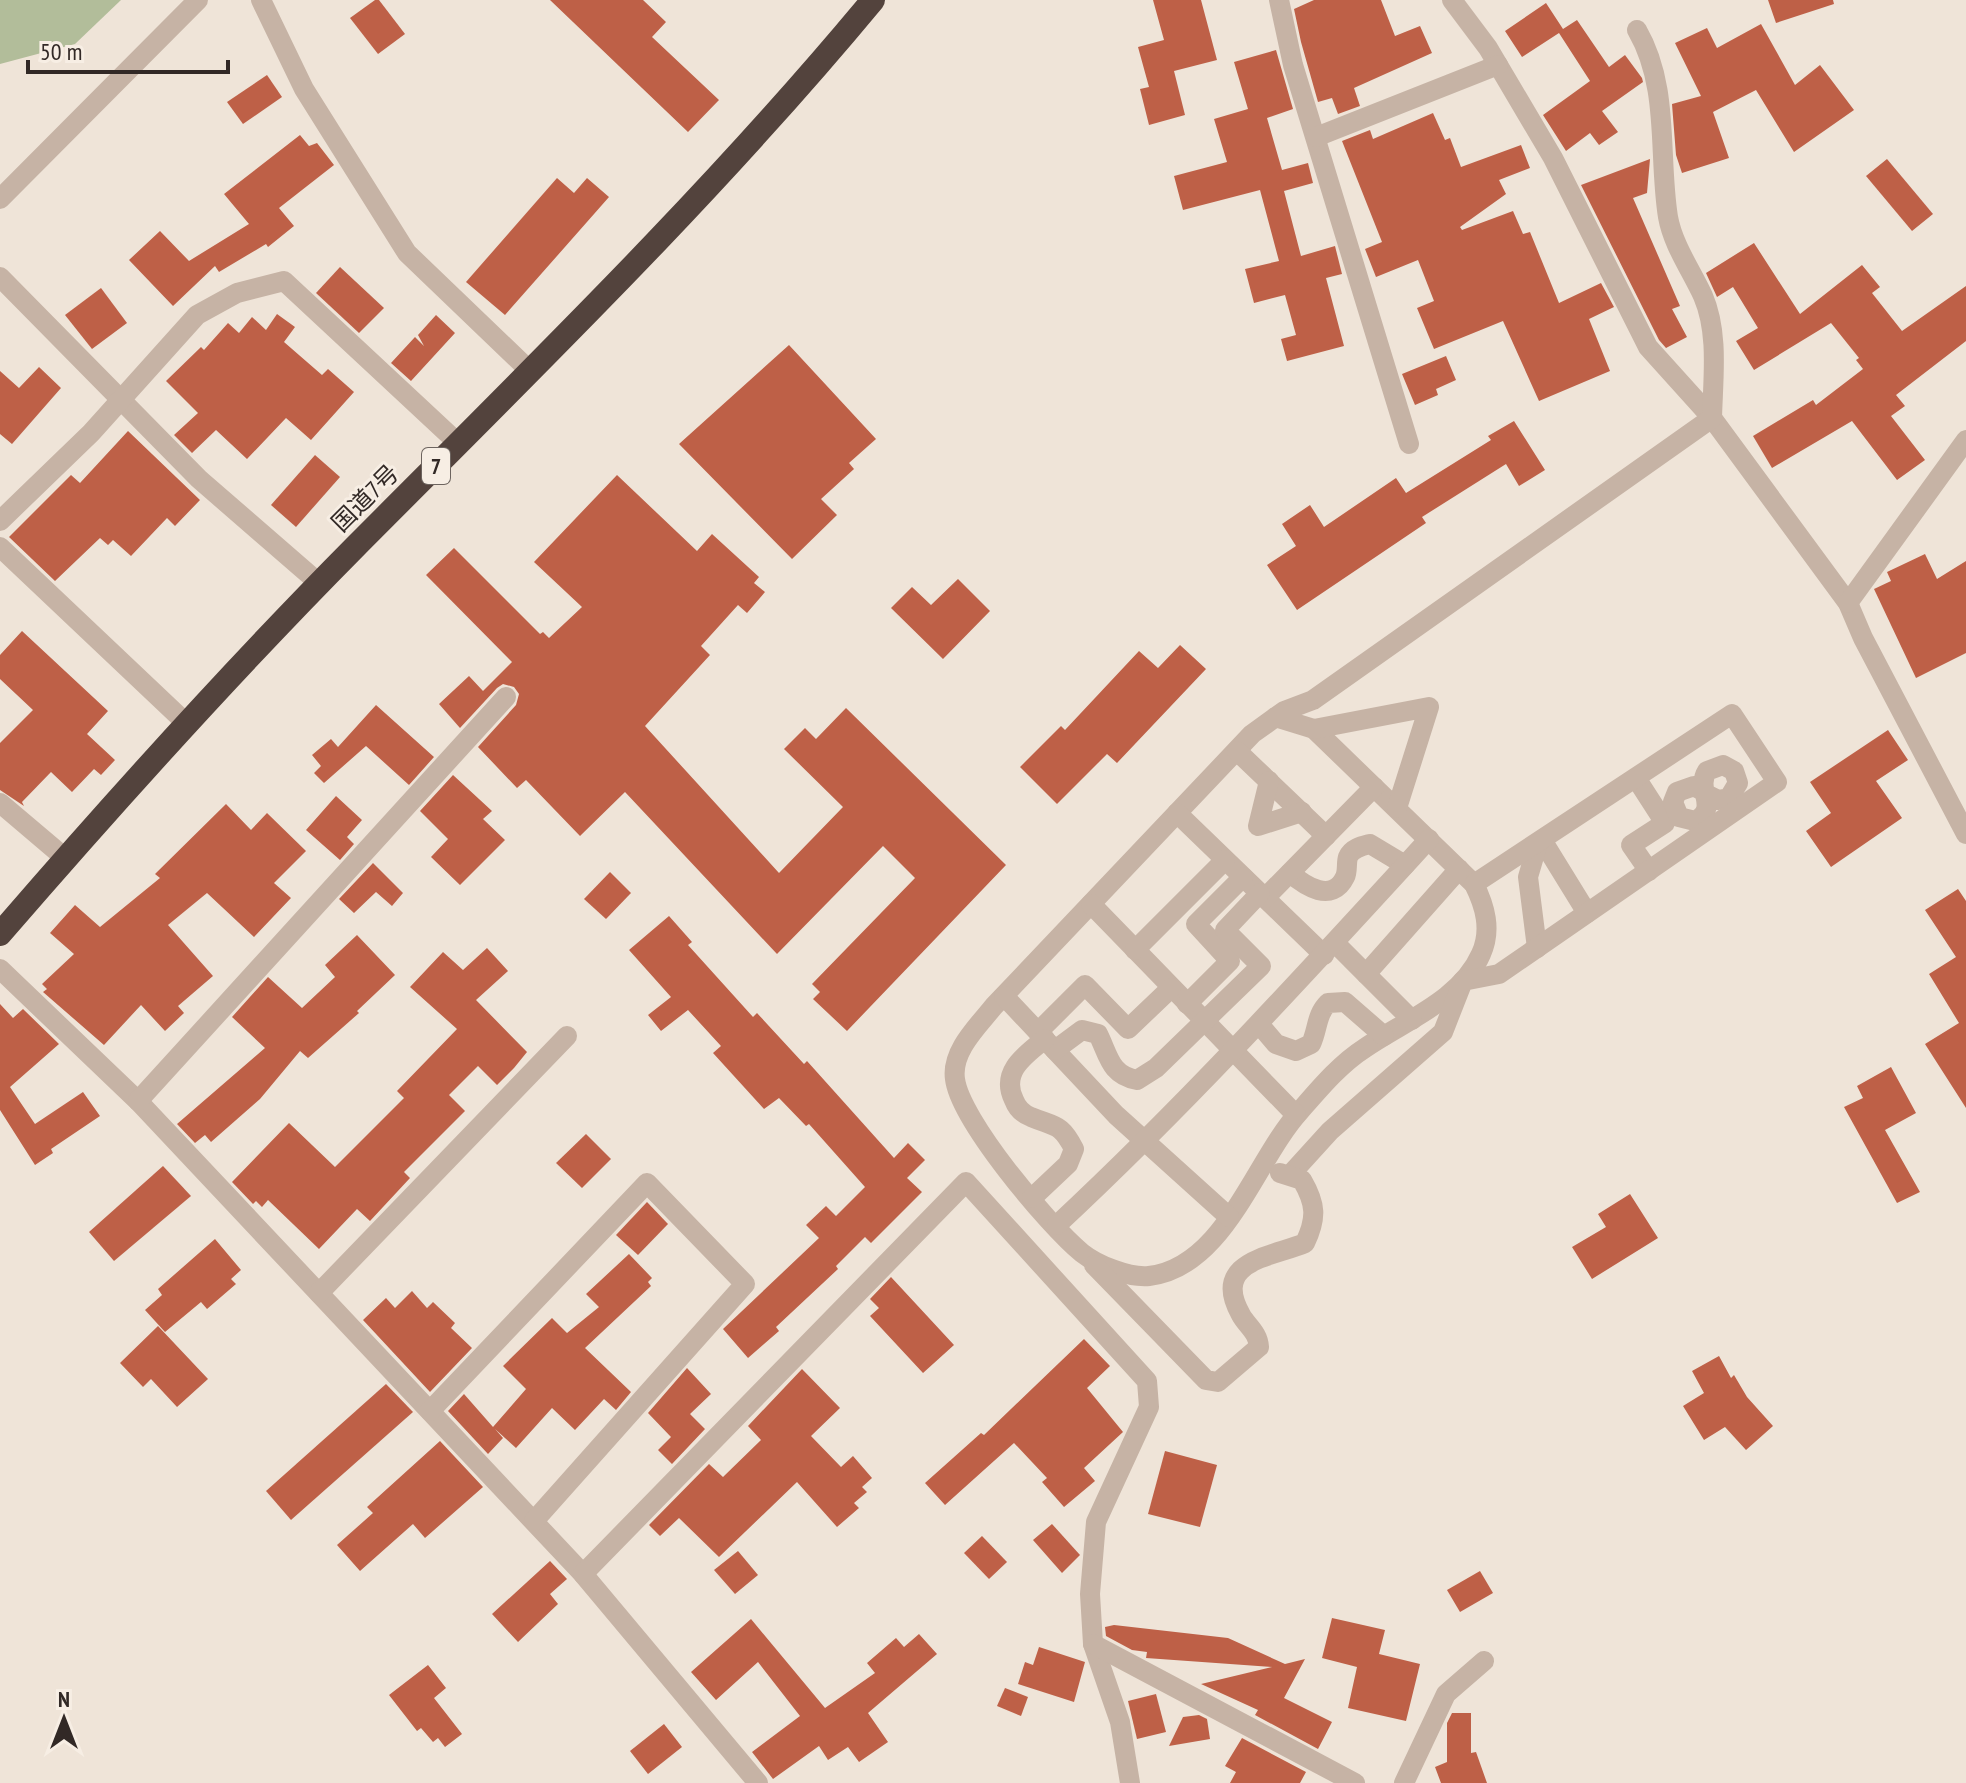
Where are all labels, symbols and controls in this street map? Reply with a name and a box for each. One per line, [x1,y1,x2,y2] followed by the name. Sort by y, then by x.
[28,24,228,74] scale bar
[40,36,82,67] text: 50 m
[422,448,450,484] road number: 7
[325,458,405,538] street label: 国道7号
[24,1679,104,1759] north arrow
[58,1685,70,1713] text: N

